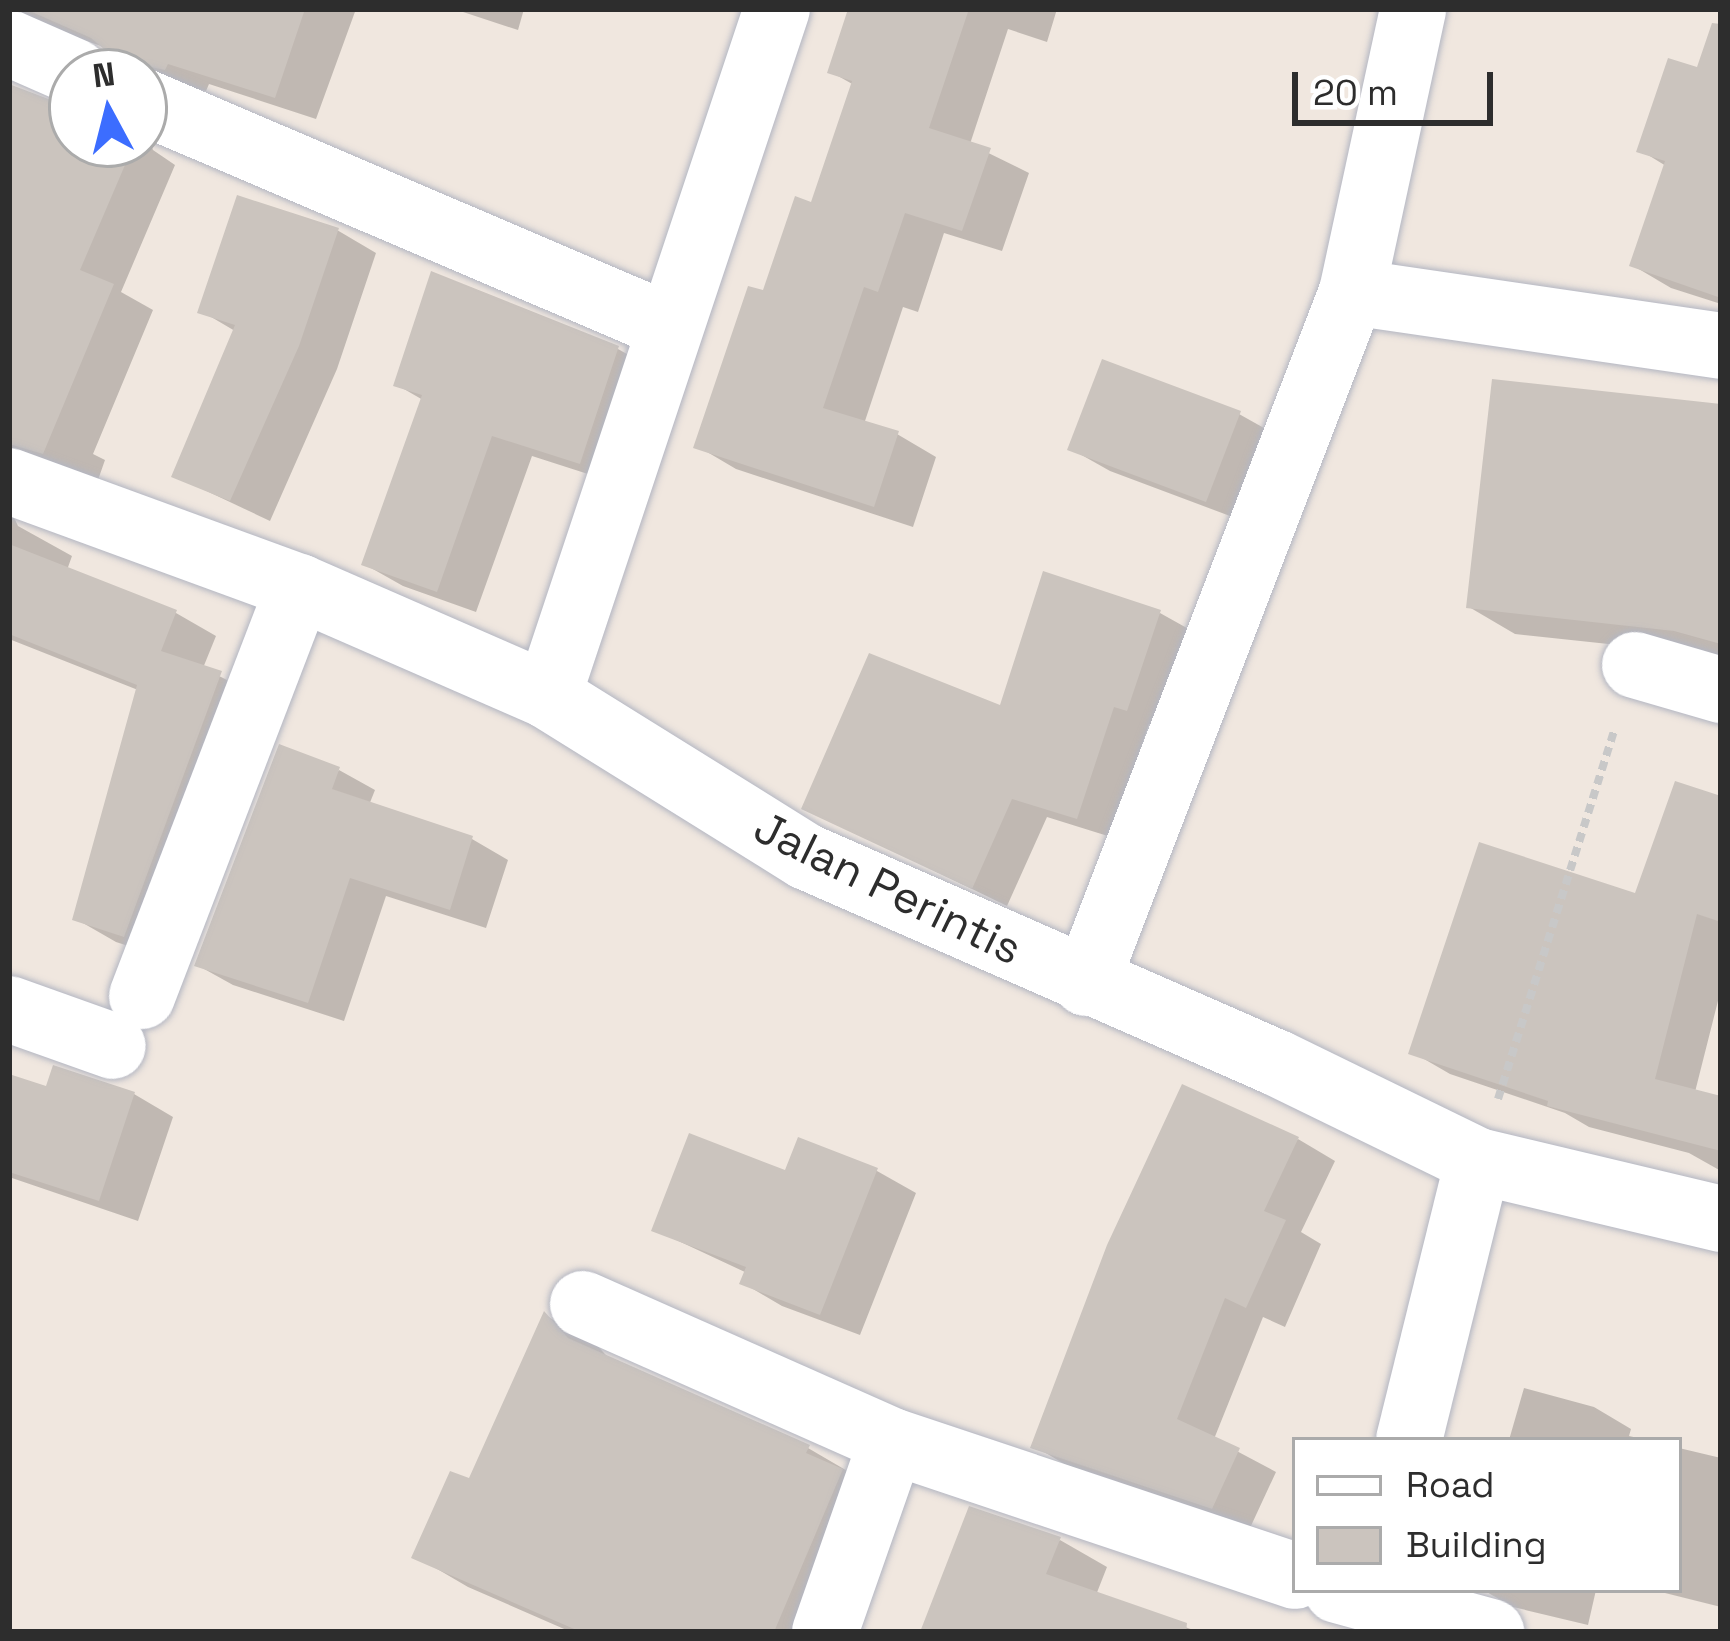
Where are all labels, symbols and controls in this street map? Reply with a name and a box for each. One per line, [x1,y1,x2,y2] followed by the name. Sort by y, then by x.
[48,48,168,168] north arrow
[1298,48,1499,122] scale bar
[90,53,118,97] text: N
[1313,70,1398,116] text: 20 m
[745,800,1031,976] street label: Jalan Perintis
[1292,1437,1682,1593] legend
[1406,1462,1494,1508] text: Road
[1406,1522,1547,1568] text: Building

